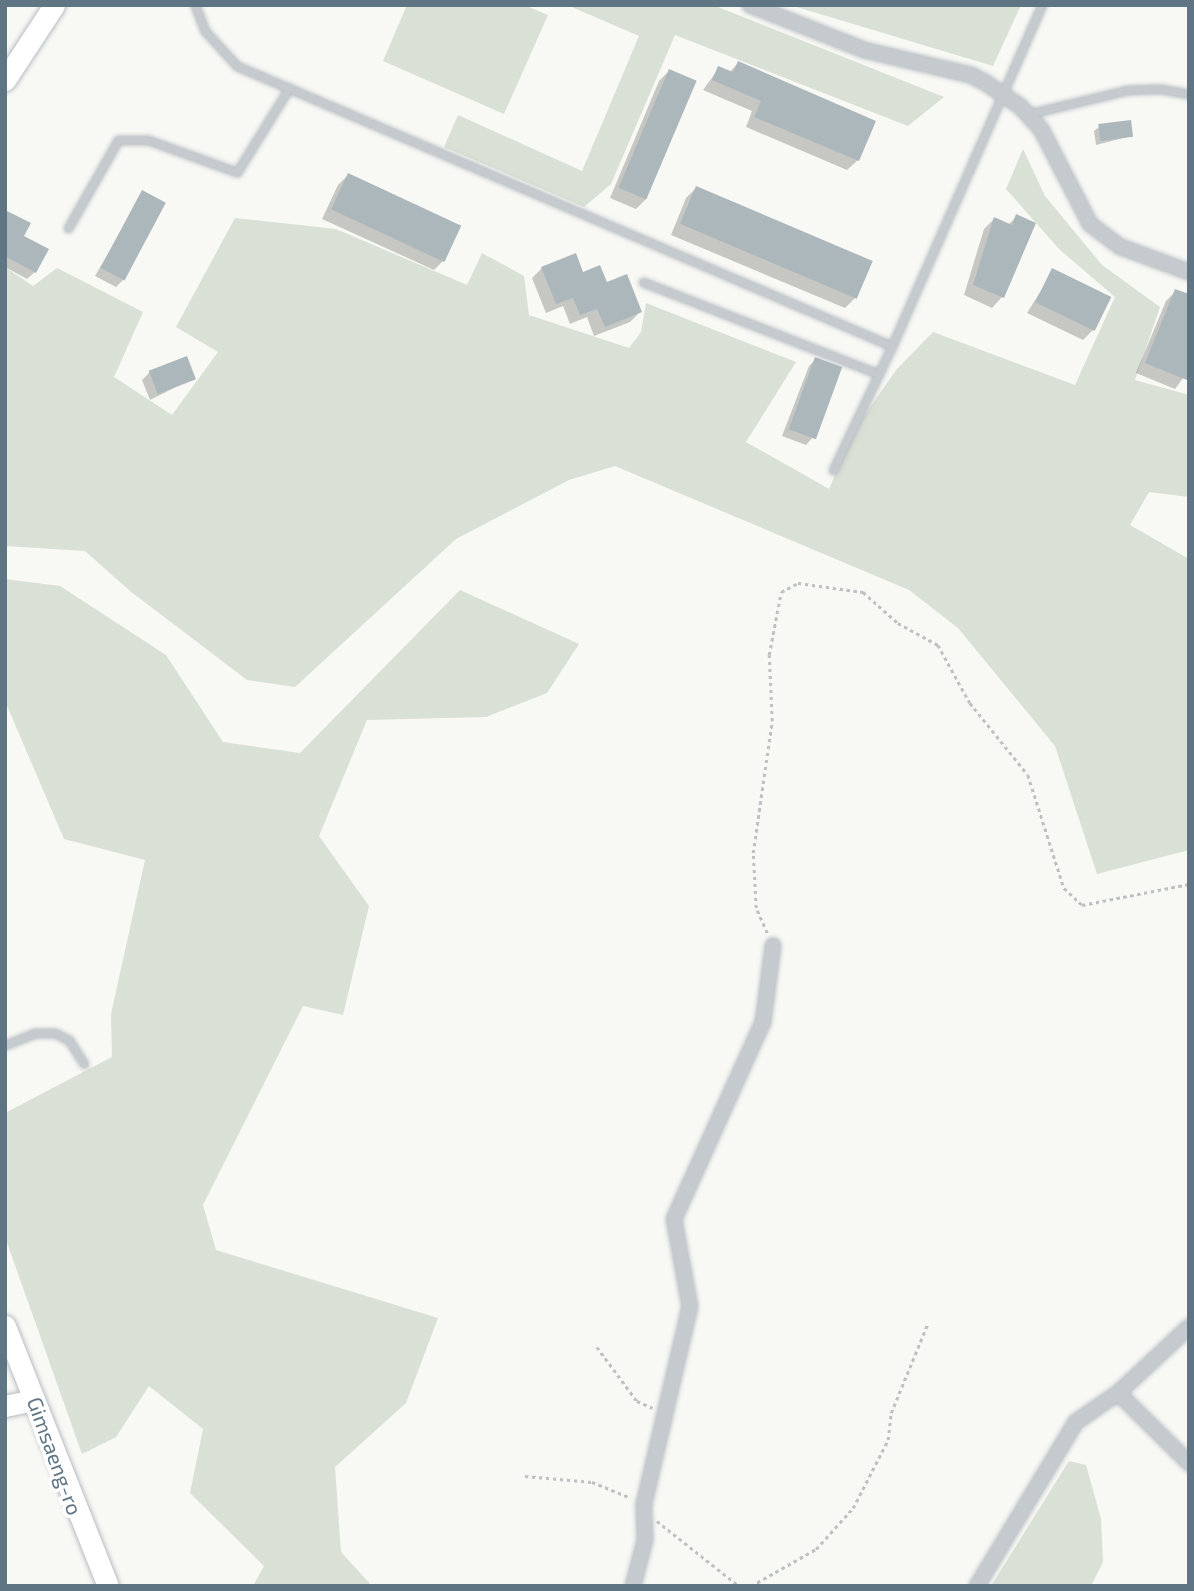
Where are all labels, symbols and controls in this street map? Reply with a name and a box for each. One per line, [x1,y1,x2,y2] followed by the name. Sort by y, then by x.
[22,1394,88,1518] street label: Gimsaeng-ro

